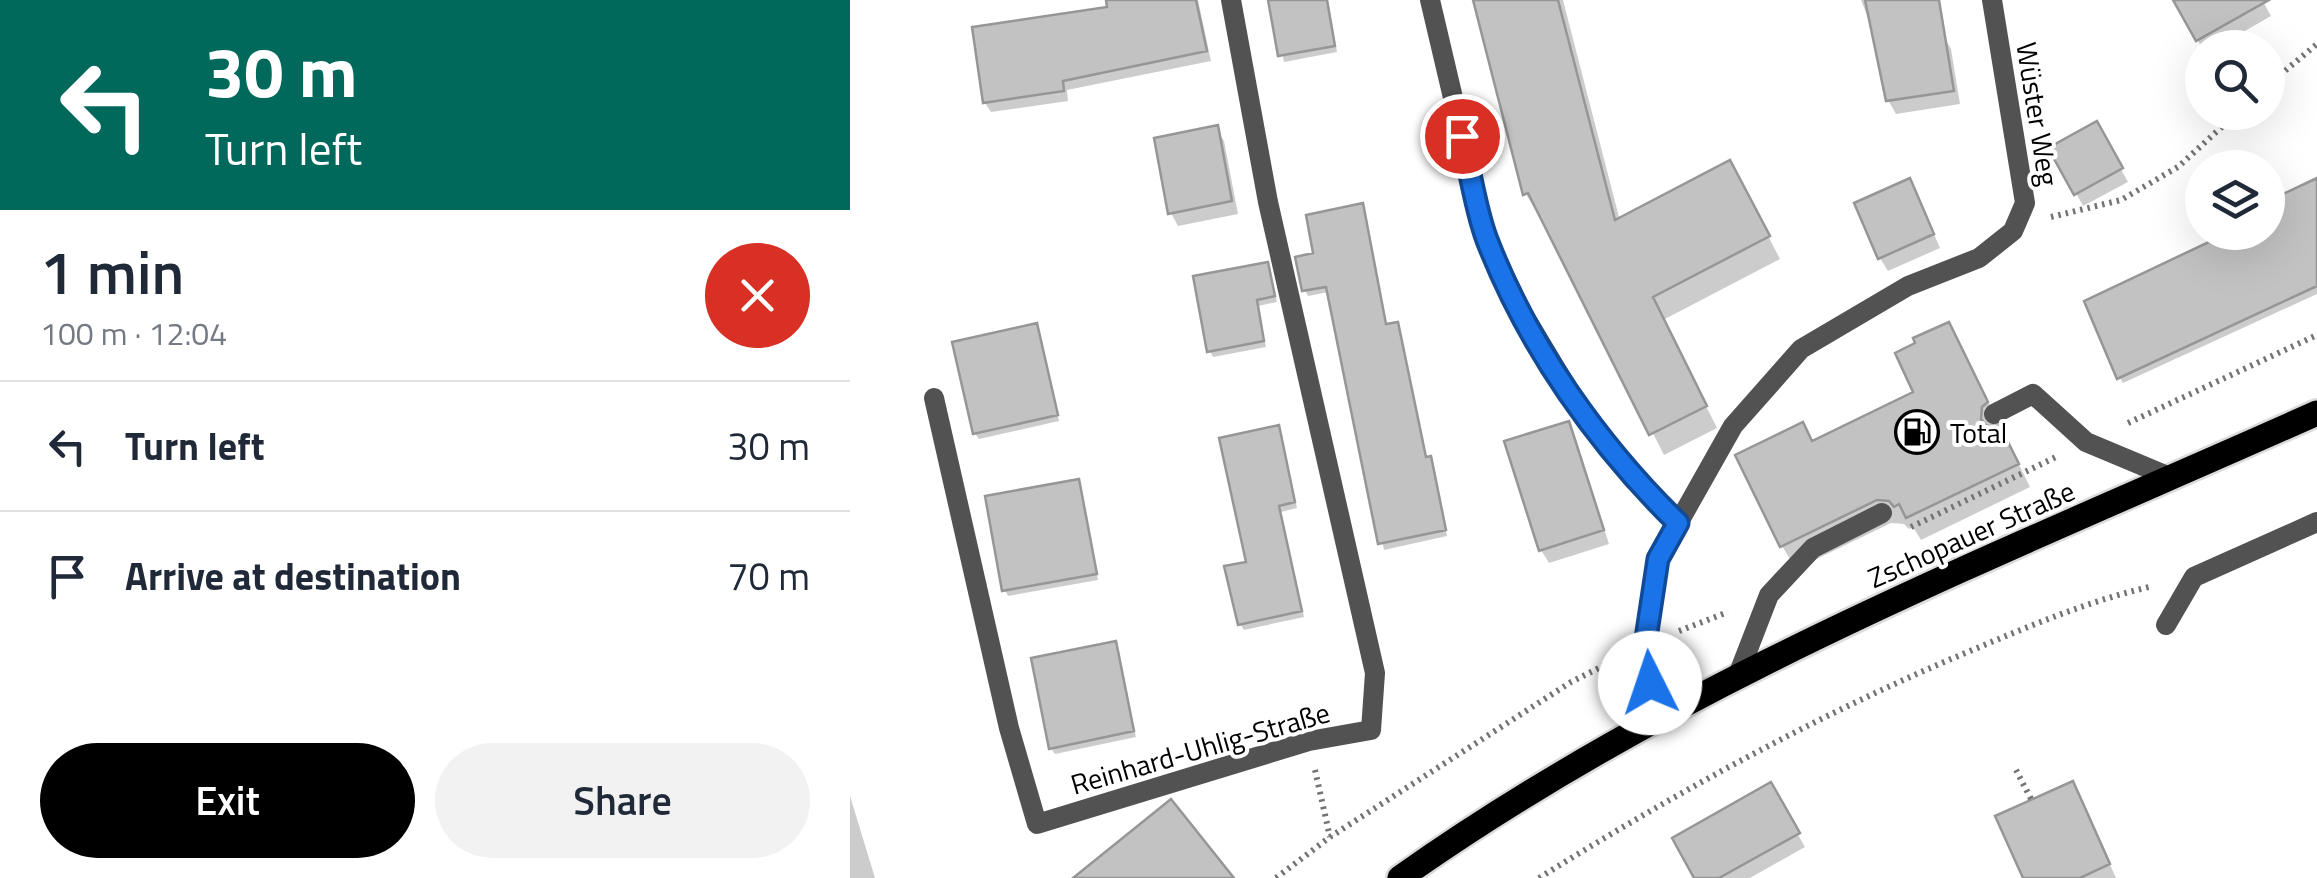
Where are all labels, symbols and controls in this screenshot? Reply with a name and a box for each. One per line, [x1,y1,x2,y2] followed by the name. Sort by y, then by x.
[205,18,358,124] text: 30 m
[2185,30,2285,250] map controls
[2185,30,2285,130] button: search
[2005,39,2071,189] street label: Wüster Weg
[40,40,170,170] icon: left
[1420,94,1505,179] pin
[1435,109,1490,164] icon: arrive
[205,114,362,182] text: Turn left
[2185,150,2285,250] button: layers
[40,226,184,317] text: 1 min
[705,243,810,348] button: close
[40,309,227,357] text: 100 m · 12:04
[1894,409,1940,455] fuel station icon: Total
[1950,411,2007,454] place label: Total
[125,417,265,475] text: Turn left
[727,417,810,475] text: 30 m
[40,419,95,474] icon: left
[1861,469,2081,599] street label: Zschopauer Straße
[125,547,461,605] text: Arrive at destination
[727,547,810,605] text: 70 m
[40,549,95,604] icon: arrive
[1598,631,1702,735] position arrow
[1065,690,1335,806] street label: Reinhard-Uhlig-Straße
[40,743,415,858] button: Exit
[435,743,810,858] button: Share

